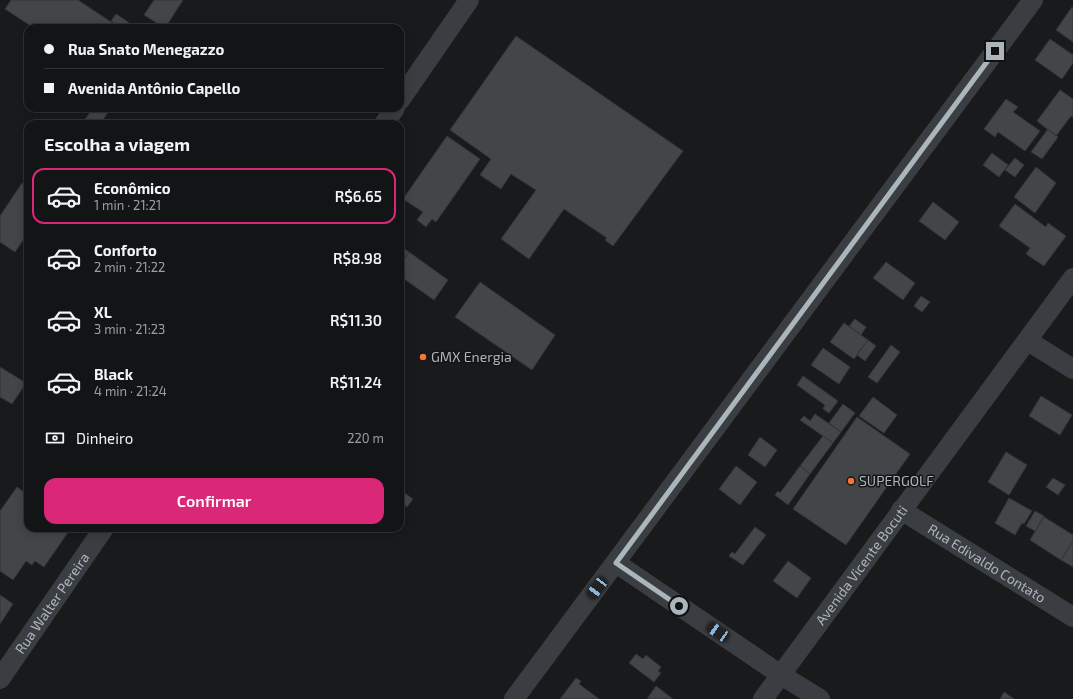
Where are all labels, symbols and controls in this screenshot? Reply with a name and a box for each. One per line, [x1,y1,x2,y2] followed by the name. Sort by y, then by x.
[68,40,224,58] text: Rua Snato Menegazzo
[986,42,1004,60] route end
[68,79,240,97] text: Avenida Antônio Capello
[44,133,190,155] text: Escolha a viagem
[46,178,82,214] icon: car
[94,179,171,197] text: Econômico
[335,187,382,205] text: R$6.65
[94,197,161,213] text: 1 min · 21:21
[46,240,82,276] icon: car
[94,241,157,259] text: Conforto
[333,249,382,267] text: R$8.98
[94,259,165,275] text: 2 min · 21:22
[46,302,82,338] icon: car
[94,303,112,321] text: XL
[330,311,382,329] text: R$11.30
[94,321,165,337] text: 3 min · 21:23
[431,348,512,365] place label: GMX Energia
[418,352,428,362] marker: GMX Energia
[46,364,82,400] icon: car
[94,365,133,383] text: Black
[330,373,382,391] text: R$11.24
[94,383,167,399] text: 4 min · 21:24
[44,427,66,449] icon: cash
[76,429,133,447] text: Dinheiro
[347,430,384,446] text: 220 m
[859,472,934,489] place label: SUPERGOLF
[846,476,856,486] marker: SUPERGOLF
[44,478,384,524] button: Confirmar
[811,502,911,628] street label: Avenida Vicente Bocuti
[925,520,1049,606] street label: Rua Edivaldo Contato
[11,549,93,657] street label: Rua Walter Pereira
[585,575,609,601] car
[670,597,688,615] route start
[705,620,731,644] car

